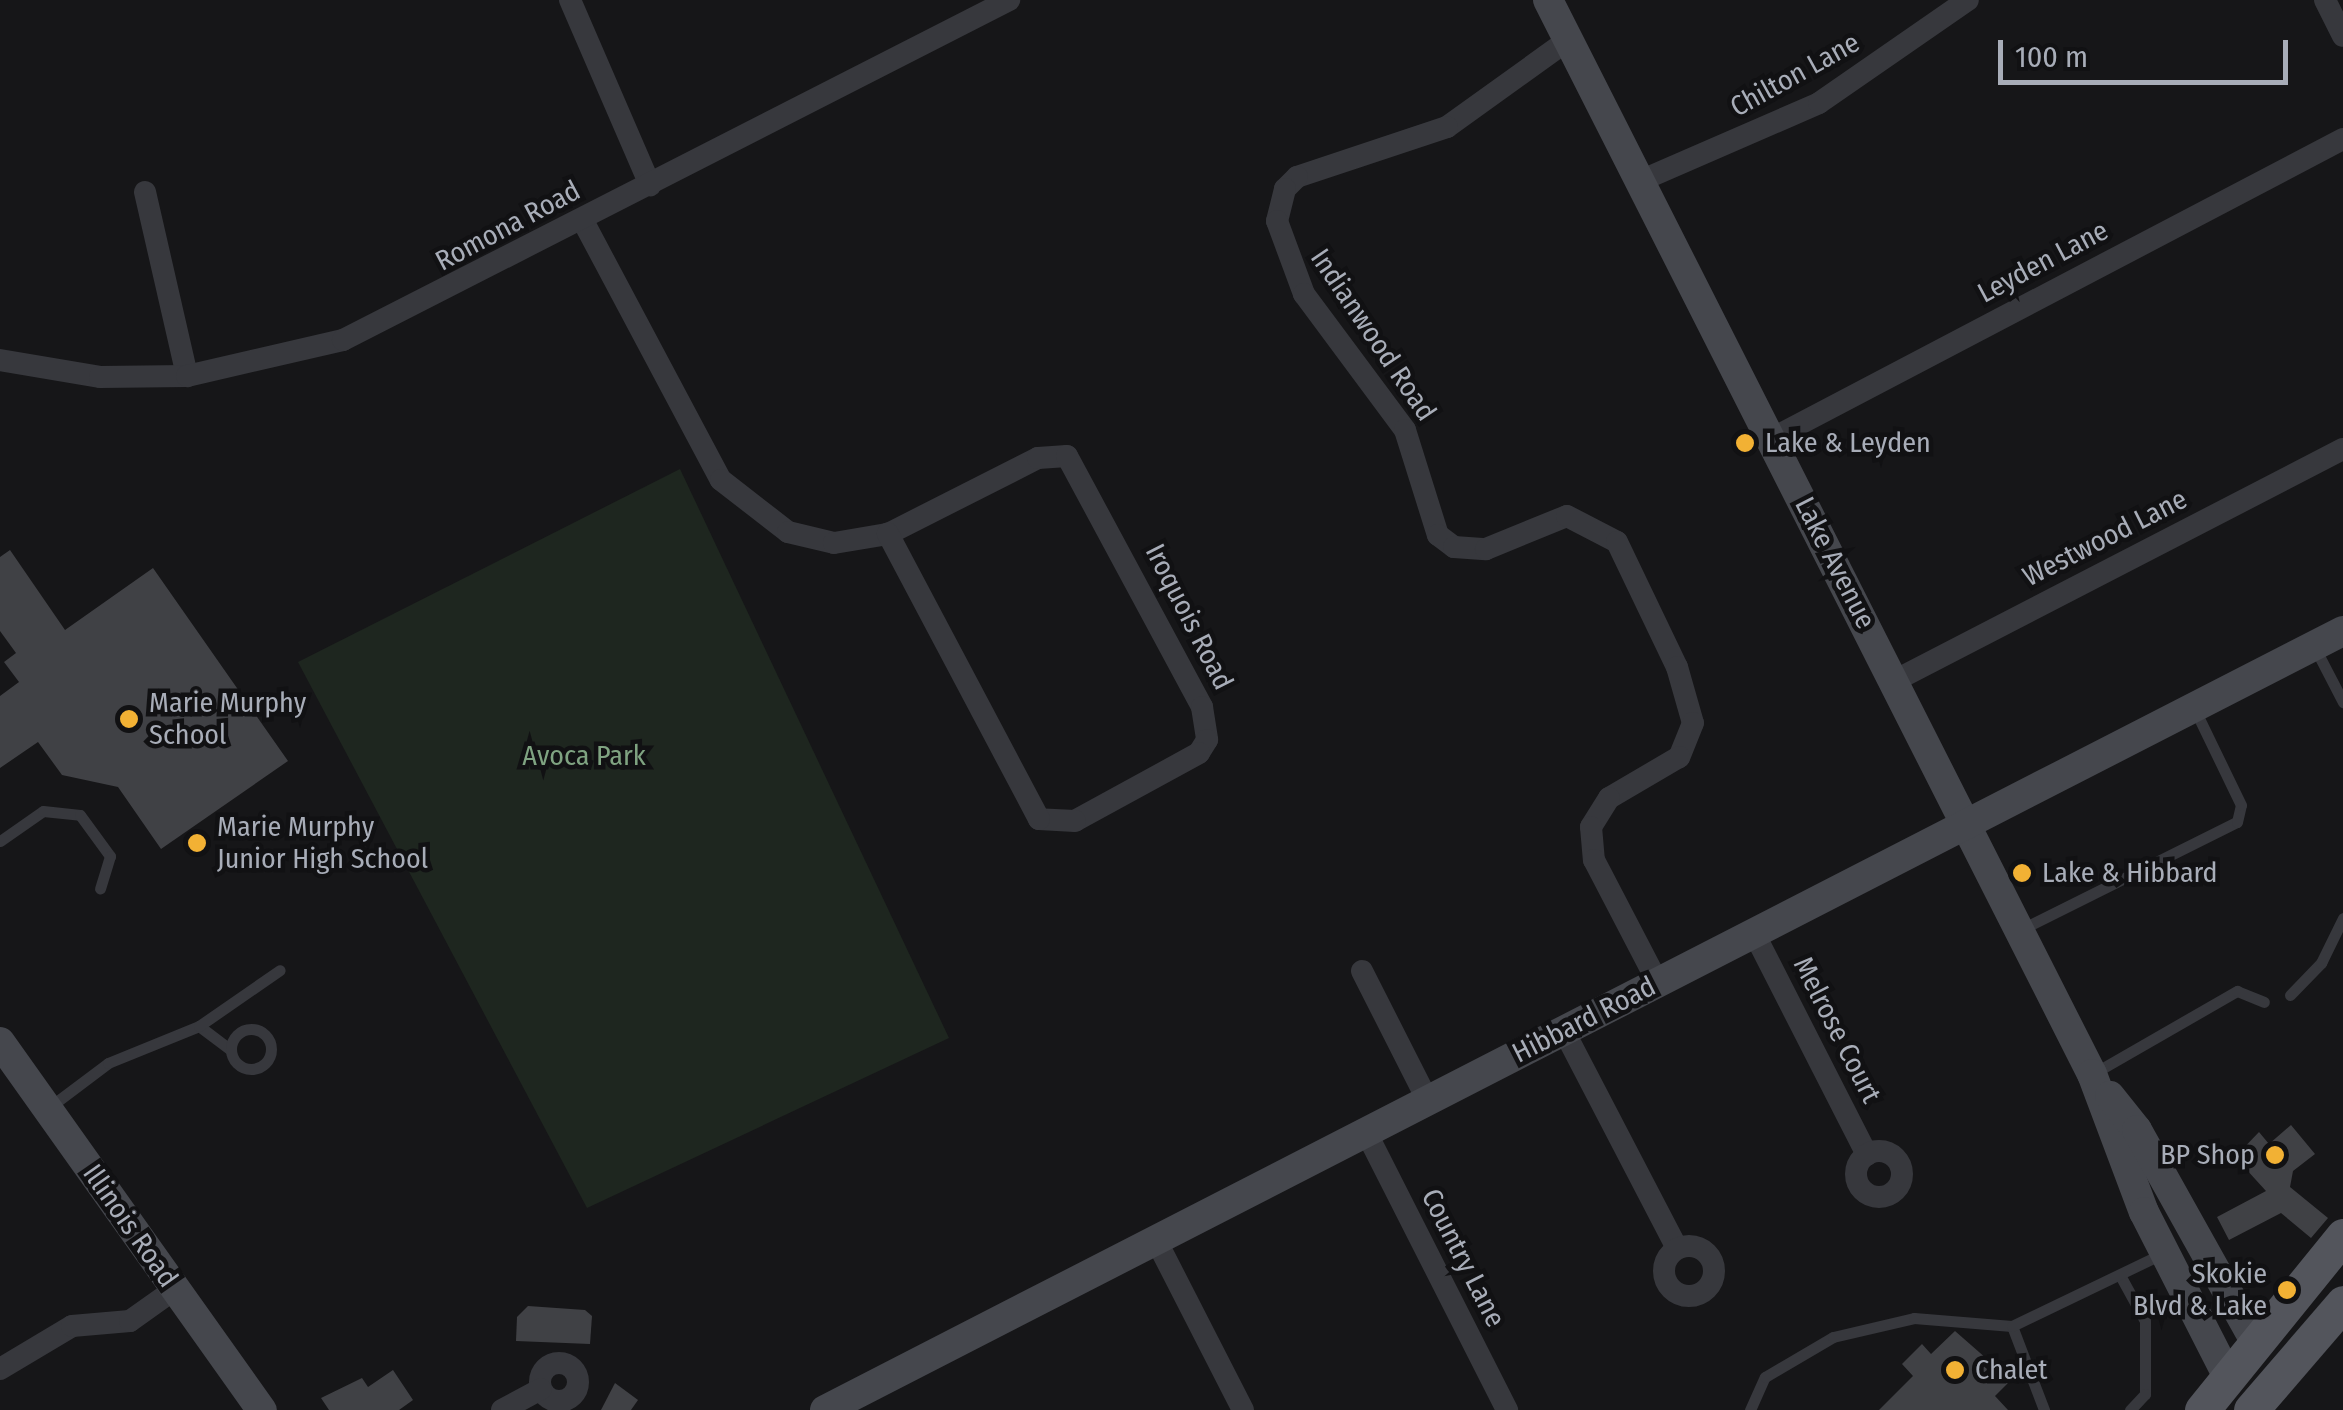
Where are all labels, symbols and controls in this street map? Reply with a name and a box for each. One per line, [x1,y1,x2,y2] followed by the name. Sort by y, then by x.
[2003,20,2293,82] scale bar
[1725,26,1865,124] street label: Chilton Lane
[2015,39,2088,75] text: 100 m
[430,174,586,278] street label: Romona Road
[1972,214,2114,310] street label: Leyden Lane
[1303,243,1443,427] street label: Indianwood Road
[1765,426,1931,460] place label: Lake & Leyden
[1734,432,1756,454] marker: Lake & Leyden
[2017,482,2193,594] street label: Westwood Lane
[1788,492,1882,634] street label: Lake Avenue
[1138,539,1240,695] street label: Iroquois Road
[149,686,306,752] place label: Marie Murphy School
[118,708,140,730] marker: Marie Murphy School
[522,739,646,773] park label: Avoca Park
[217,810,428,876] place label: Marie Murphy Junior High School
[186,832,208,854] marker: Marie Murphy Junior High School
[2042,856,2218,890] place label: Lake & Hibbard
[2011,862,2033,884] marker: Lake & Hibbard
[1786,951,1888,1109] street label: Melrose Court
[1507,970,1661,1070] street label: Hibbard Road
[2160,1138,2255,1172] place label: BP Shop
[2264,1144,2286,1166] marker: BP Shop
[75,1158,185,1294] street label: Illinois Road
[1414,1183,1512,1333] street label: Country Lane
[2133,1257,2267,1323] place label: Skokie Blvd & Lake
[2276,1279,2298,1301] marker: Skokie Blvd & Lake
[1975,1353,2047,1387] place label: Chalet
[1944,1359,1966,1381] marker: Chalet

